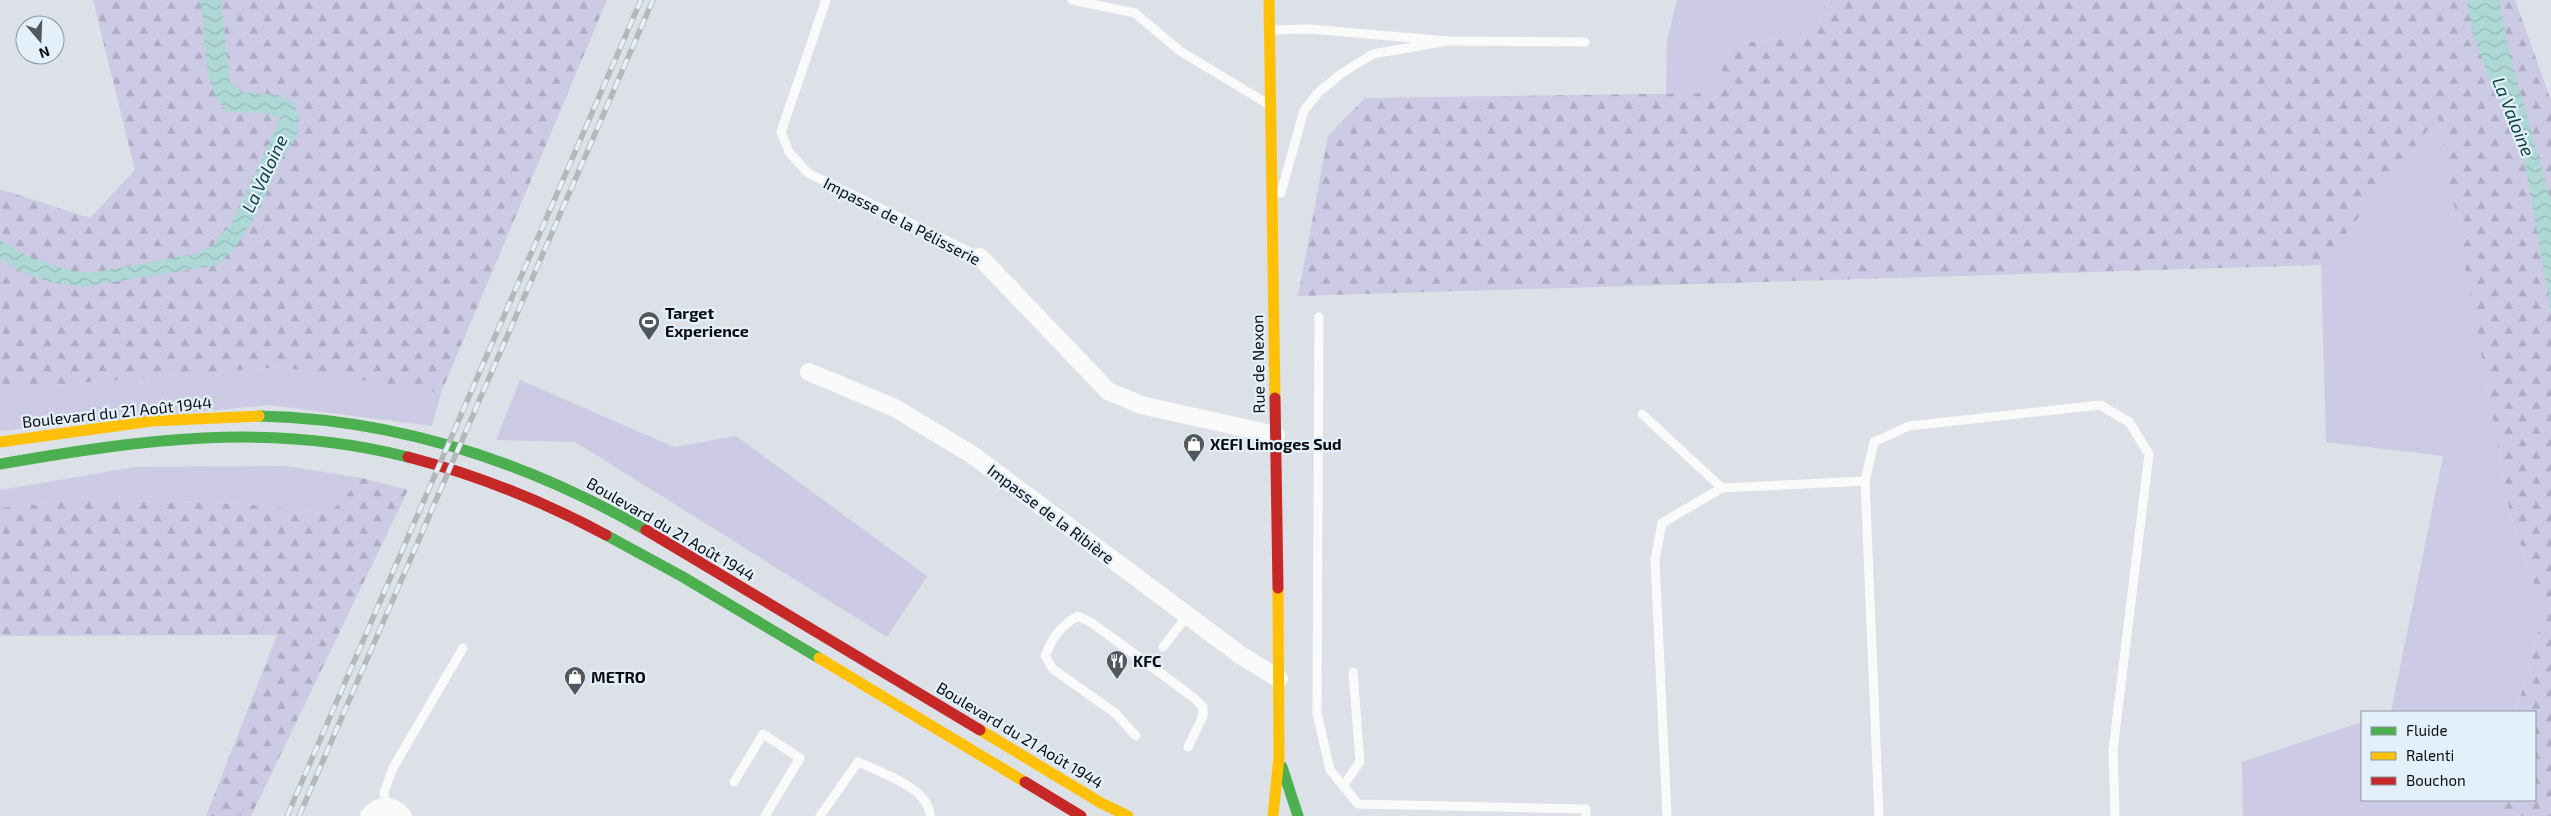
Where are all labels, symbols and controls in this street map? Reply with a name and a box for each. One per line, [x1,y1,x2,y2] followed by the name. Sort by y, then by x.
[15,15,65,65] north arrow
[37,43,52,62] text: N
[2488,74,2540,160] water label: La Valoine
[236,131,292,216] water label: La Valoine
[821,173,984,268] street label: Impasse de la Pélisserie
[665,303,749,340] place label: Target Experience
[637,310,661,341] sports icon: Target Experience
[1247,314,1268,414] street label: Rue de Nexon
[21,392,213,431] street label: Boulevard du 21 Août 1944
[1182,432,1206,463] shop icon: XEFI Limoges Sud
[1210,434,1342,453] place label: XEFI Limoges Sud
[984,460,1118,567] street label: Impasse de la Ribière
[584,473,759,585] street label: Boulevard du 21 Août 1944
[1105,649,1129,680] restaurant icon: KFC
[1133,651,1161,670] place label: KFC
[563,665,587,696] shop icon: METRO
[591,667,646,686] place label: METRO
[933,677,1107,792] street label: Boulevard du 21 Août 1944
[2361,711,2536,801] legend
[2406,721,2447,739] text: Fluide
[2406,746,2454,764] text: Ralenti
[2406,771,2466,789] text: Bouchon

